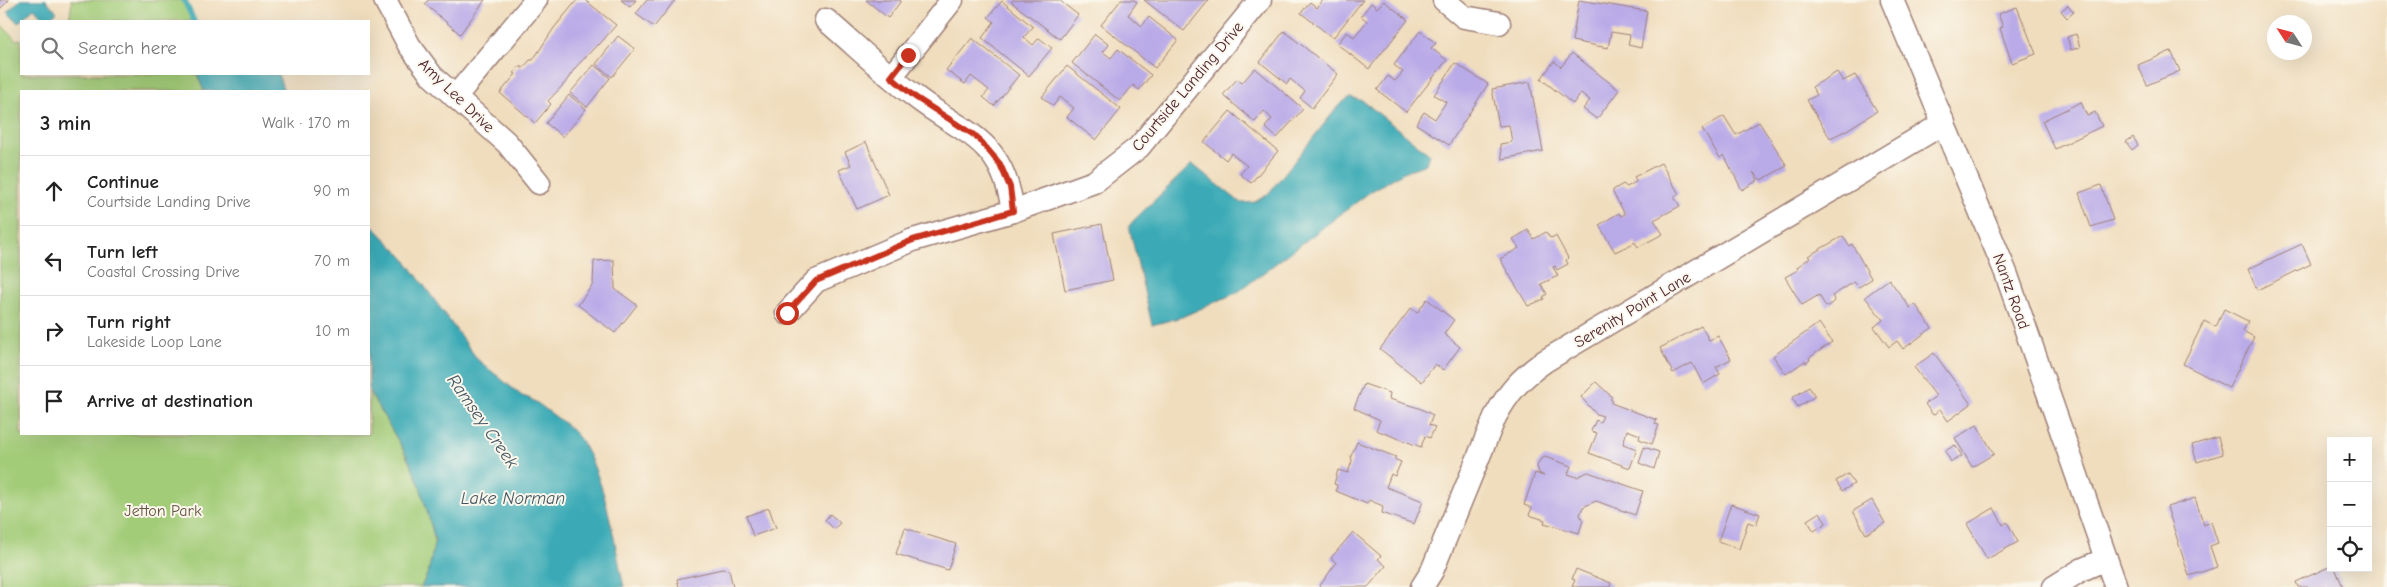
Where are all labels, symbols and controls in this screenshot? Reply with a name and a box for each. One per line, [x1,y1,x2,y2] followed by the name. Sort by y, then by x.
[2267,15,2312,60] north arrow
[1128,18,1247,155] street label: Courtside Landing Drive
[20,20,370,75] search box
[38,34,66,62] icon: search
[78,37,177,59] text: Search here
[897,44,920,67] route end
[415,55,498,136] street label: Amy Lee Drive
[40,111,91,135] text: 3 min
[262,114,350,132] text: Walk · 170 m
[87,171,159,193] text: Continue
[40,177,68,205] icon: ahead
[313,182,350,200] text: 90 m
[87,193,251,211] text: Courtside Landing Drive
[87,241,158,263] text: Turn left
[40,247,68,275] icon: left
[1989,251,2033,332] street label: Nantz Road
[314,252,350,270] text: 70 m
[87,263,240,281] text: Coastal Crossing Drive
[1571,268,1694,352] street label: Serenity Point Lane
[776,302,799,325] route start
[87,311,171,333] text: Turn right
[40,317,68,345] icon: right
[315,322,350,340] text: 10 m
[87,333,222,351] text: Lakeside Loop Lane
[442,370,523,473] water label: Ramsey Creek
[40,387,68,415] icon: arrive
[87,390,253,412] text: Arrive at destination
[2327,437,2372,572] map controls
[2327,437,2372,482] button: +
[2327,482,2372,527] button: −
[461,488,565,509] water label: Lake Norman
[124,502,202,520] park label: Jetton Park
[2327,527,2372,572] button: locate

